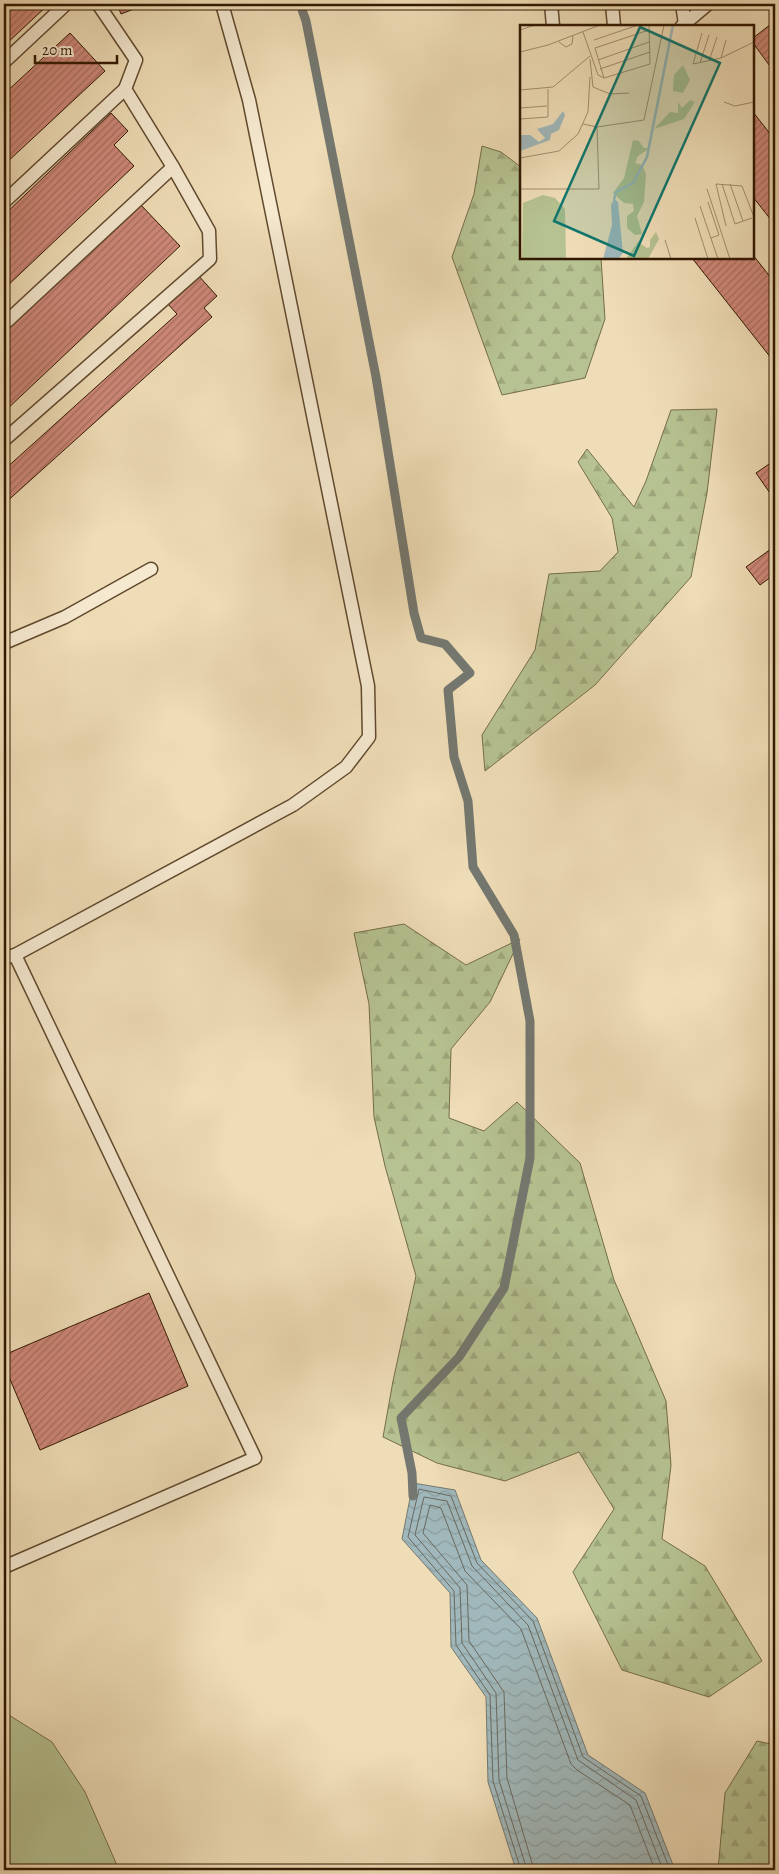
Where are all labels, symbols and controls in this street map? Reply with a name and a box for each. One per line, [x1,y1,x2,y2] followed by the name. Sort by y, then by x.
[520,25,754,259] inset map
[35,32,118,64] scale bar
[42,40,73,60] text: 20 m

